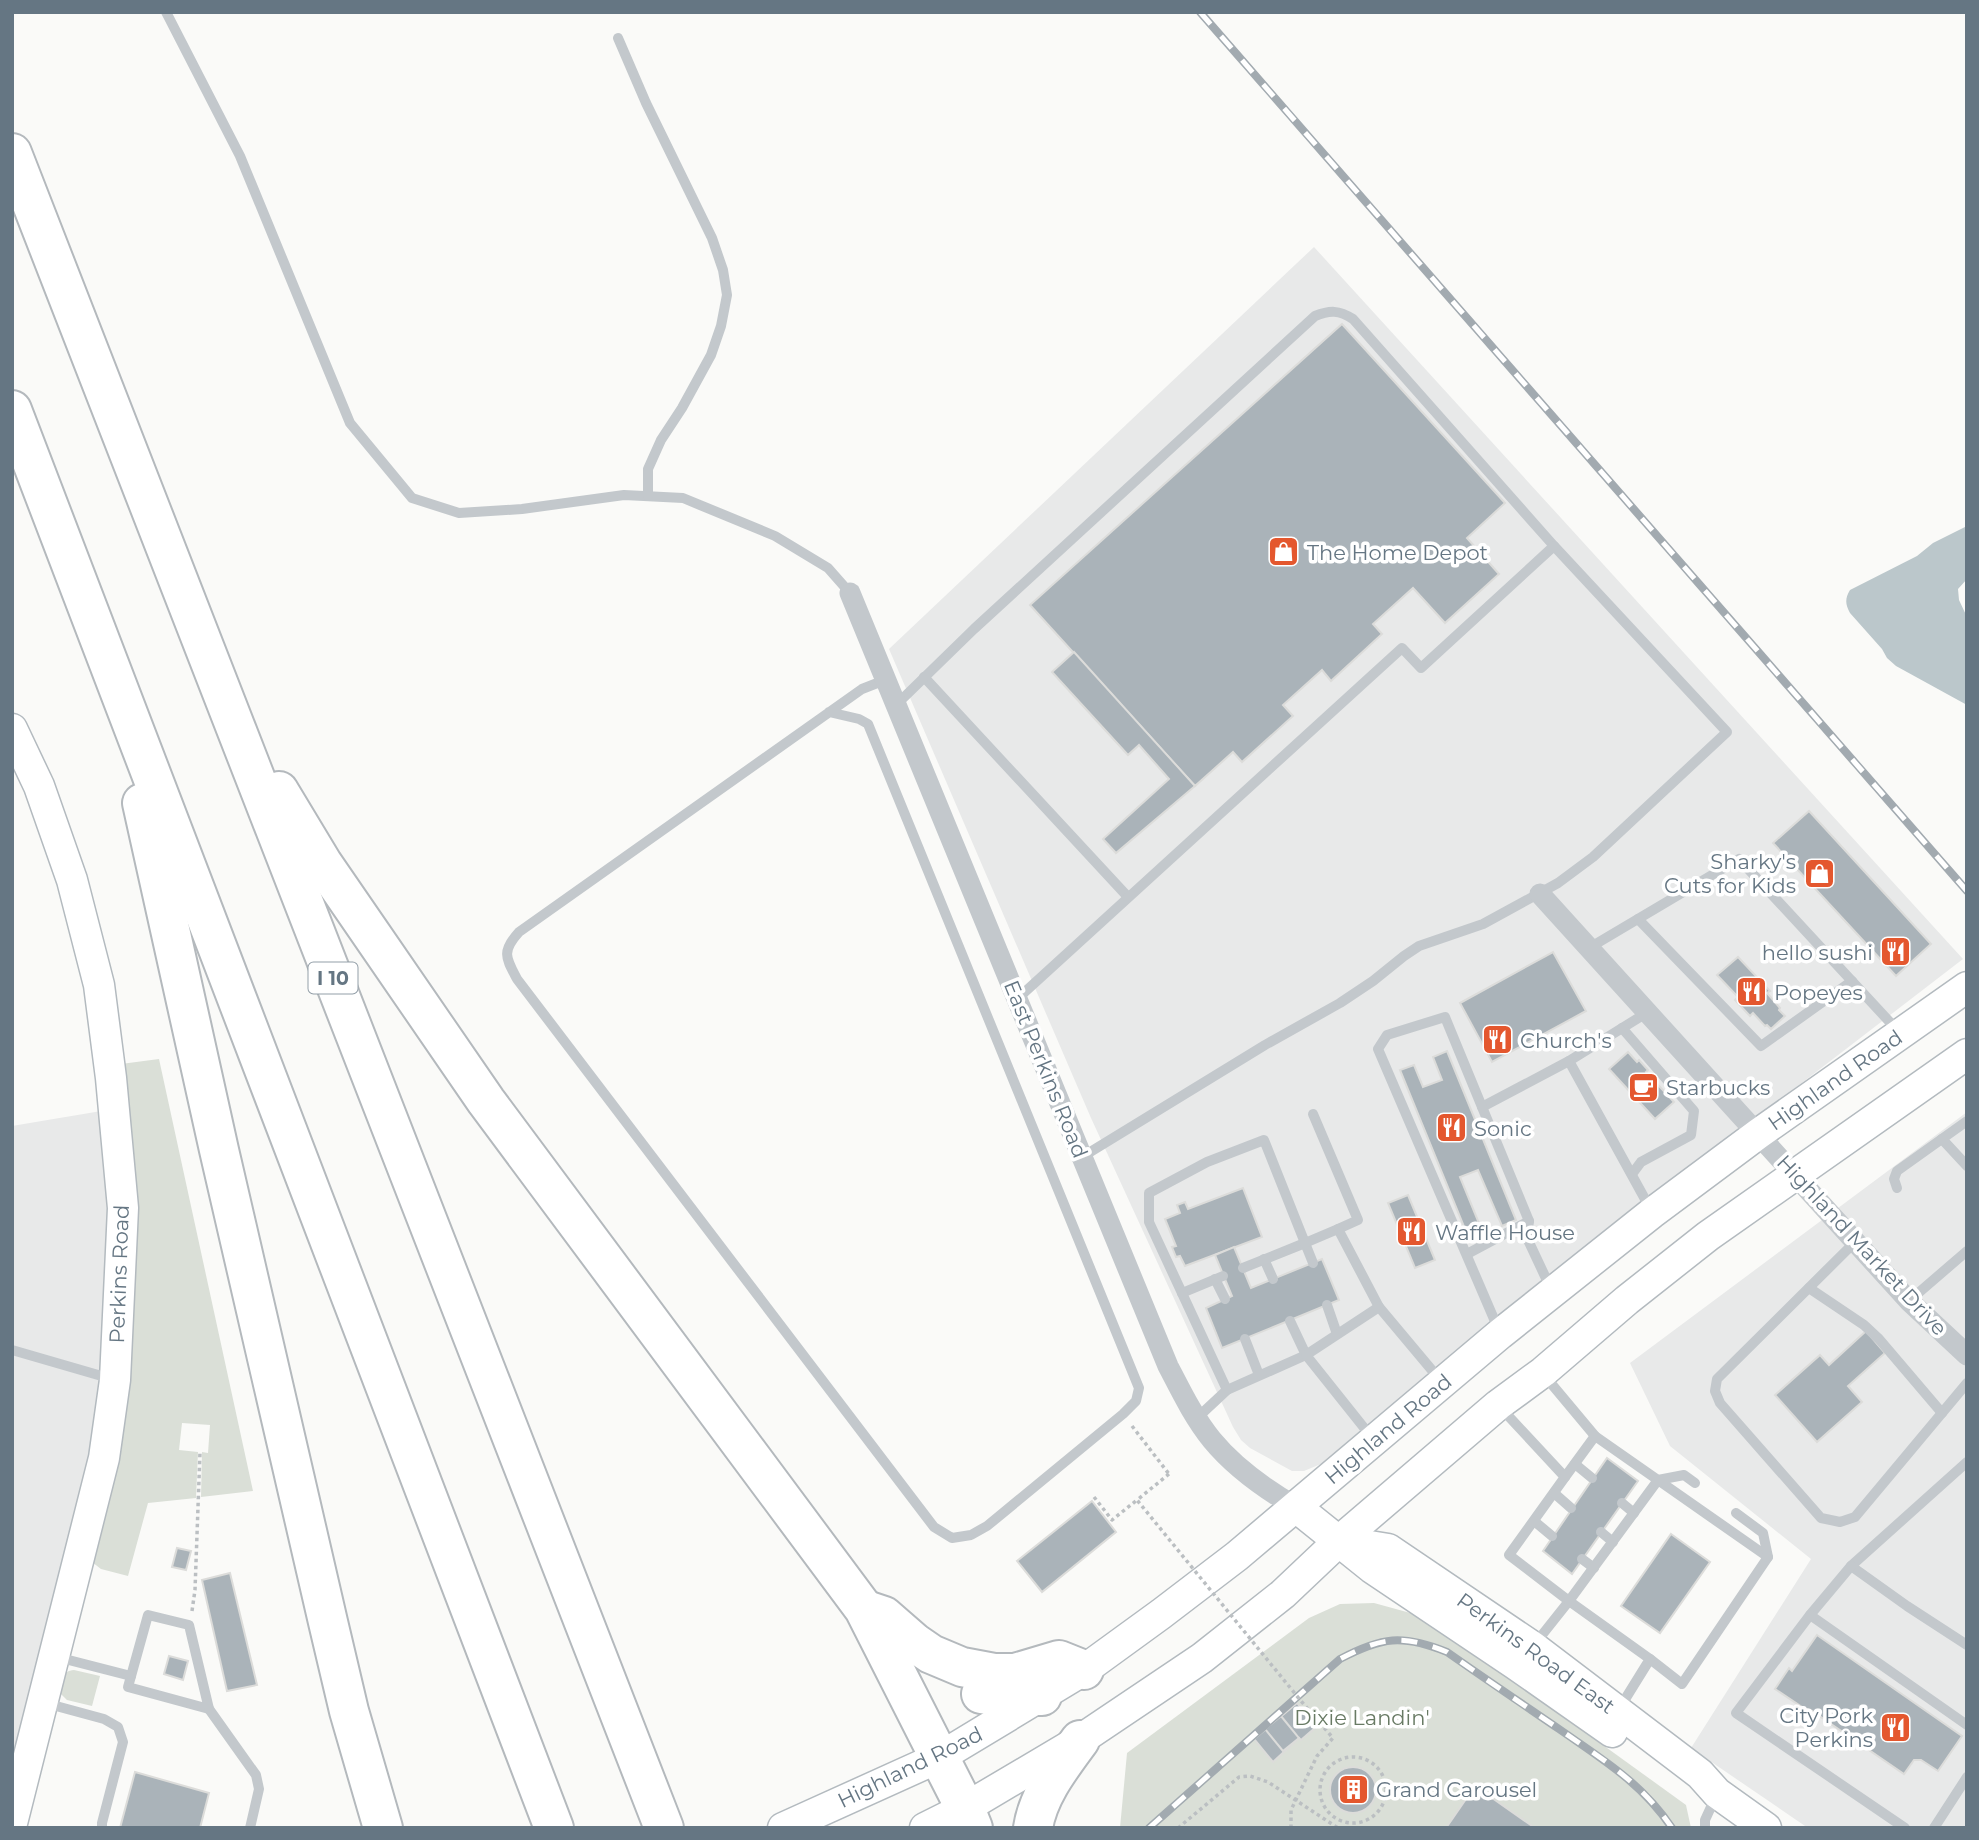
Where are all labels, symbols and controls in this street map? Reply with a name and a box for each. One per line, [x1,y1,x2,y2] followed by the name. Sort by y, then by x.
[1267,535,1301,569] shop icon: The Home Depot
[1307,540,1488,565] place label: The Home Depot
[1664,849,1796,898] place label: Sharky's Cuts for Kids
[1802,856,1836,890] shop icon: Sharky's Cuts for Kids
[1879,935,1913,969] restaurant icon: hello sushi
[1762,940,1873,965] place label: hello sushi
[308,962,358,994] road number: I 10
[1734,975,1768,1009] restaurant icon: Popeyes
[999,977,1093,1161] street label: East Perkins Road
[1774,980,1863,1005] place label: Popeyes
[1480,1023,1514,1057] restaurant icon: Church's
[1763,1024,1907,1136] street label: Highland Road
[1520,1028,1612,1053] place label: Church's
[1626,1070,1660,1104] cafe icon: Starbucks
[1666,1075,1770,1100] place label: Starbucks
[1434,1111,1468,1145] restaurant icon: Sonic
[1474,1116,1532,1141] place label: Sonic
[1772,1150,1952,1340] street label: Highland Market Drive
[104,1204,134,1344] street label: Perkins Road
[1395,1215,1429,1249] restaurant icon: Waffle House
[1435,1220,1575,1245] place label: Waffle House
[1319,1369,1457,1489] street label: Highland Road
[1452,1587,1620,1719] street label: Perkins Road East
[1779,1703,1873,1752] place label: City Pork Perkins
[1294,1705,1430,1730] park label: Dixie Landin'
[1879,1710,1913,1744] restaurant icon: City Pork Perkins
[833,1721,987,1813] street label: Highland Road
[1336,1772,1370,1806] building icon: Grand Carousel
[1376,1777,1537,1802] place label: Grand Carousel

